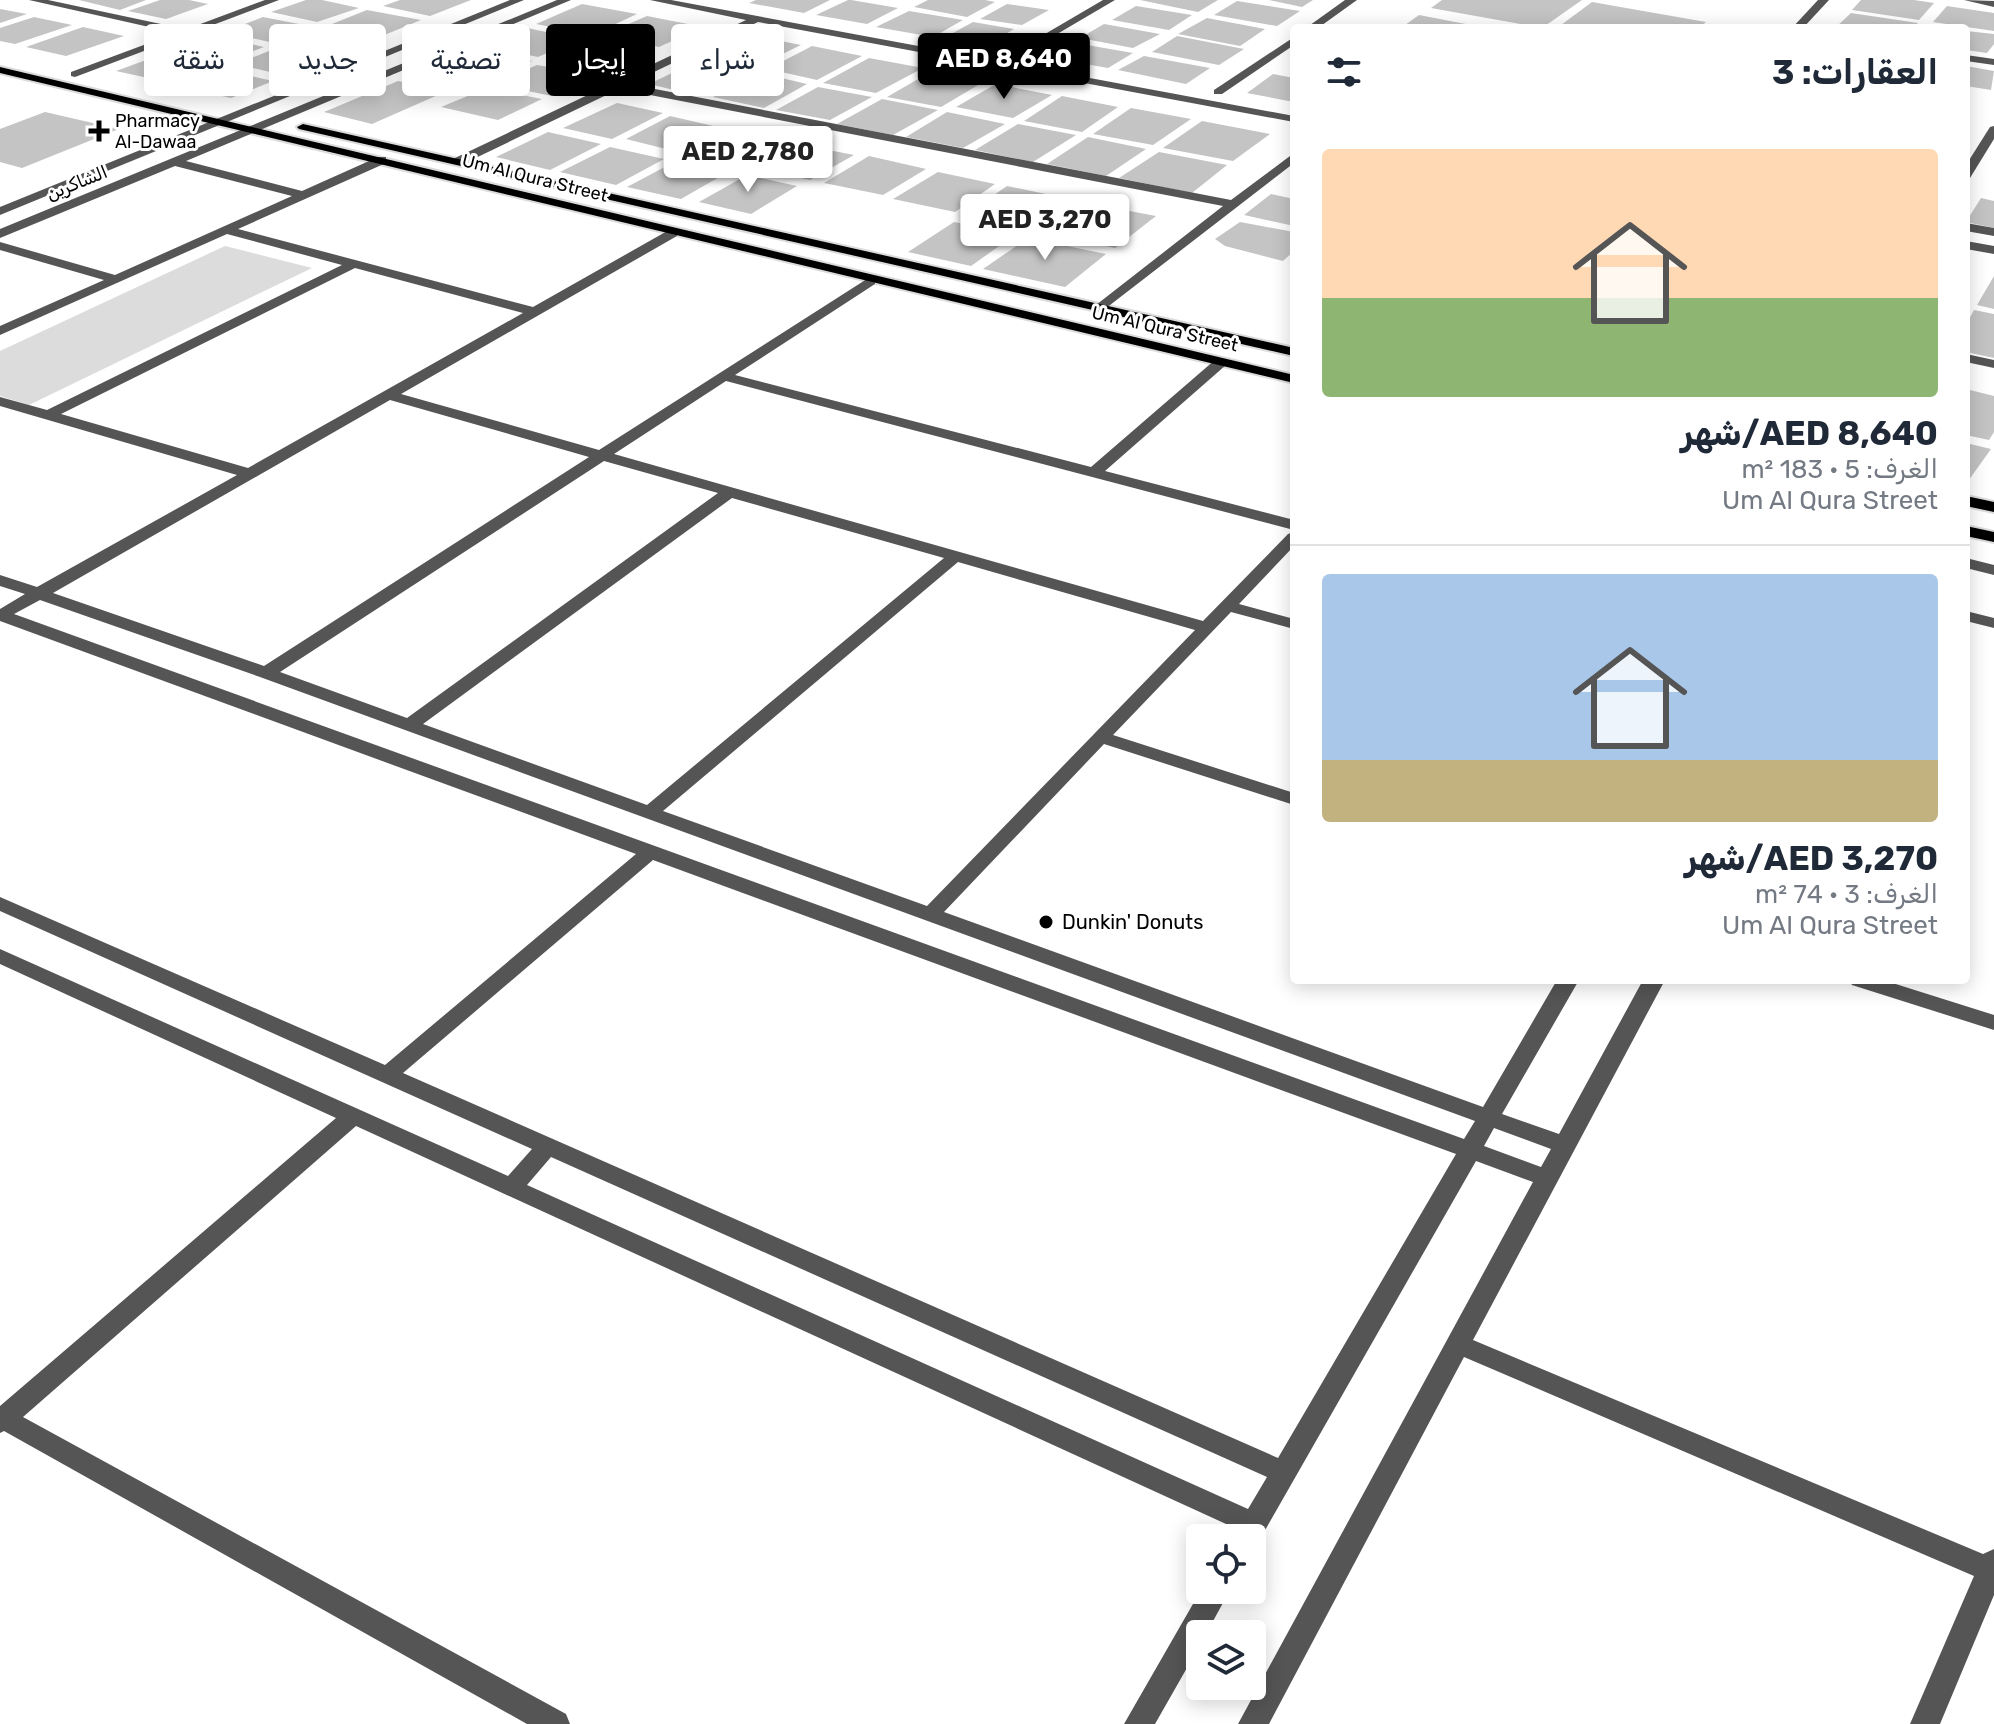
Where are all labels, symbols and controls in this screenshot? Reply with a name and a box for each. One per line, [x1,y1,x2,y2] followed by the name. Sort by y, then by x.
[144,24,253,96] chip: شقة
[269,24,386,96] chip: جديد
[402,24,530,96] chip: تصفية
[546,24,655,96] chip: إيجار
[671,24,784,96] chip: شراء
[912,33,1096,101] pin: AED 8,640
[936,43,1072,74] text: AED 8,640
[1322,50,1366,94] icon: filters
[1772,52,1938,93] text: العقارات: 3
[115,110,200,153] place label: Pharmacy Al-Dawaa
[90,122,108,140] marker: Pharmacy Al-Dawaa
[656,126,840,194] pin: AED 2,780
[682,136,814,167] text: AED 2,780
[460,149,610,207] street label: Um Al Qura Street
[43,161,111,205] street label: الشاكرين
[953,194,1137,262] pin: AED 3,270
[1558,201,1702,345] icon: home
[978,204,1112,235] text: AED 3,270
[1090,301,1240,357] street label: Um Al Qura Street
[1681,413,1938,454] text: AED 8,640/شهر
[1741,454,1938,485] text: الغرف: 5 · 183 m²
[1722,485,1938,516] text: Um Al Qura Street
[1558,626,1702,770] icon: home
[1685,838,1938,879] text: AED 3,270/شهر
[1755,879,1938,910] text: الغرف: 3 · 74 m²
[1062,910,1203,934] place label: Dunkin' Donuts
[1722,910,1938,941] text: Um Al Qura Street
[1037,913,1055,931] marker: Dunkin' Donuts
[1186,1524,1266,1700] map controls
[1186,1524,1266,1604] button: locate
[1186,1620,1266,1700] button: layers

